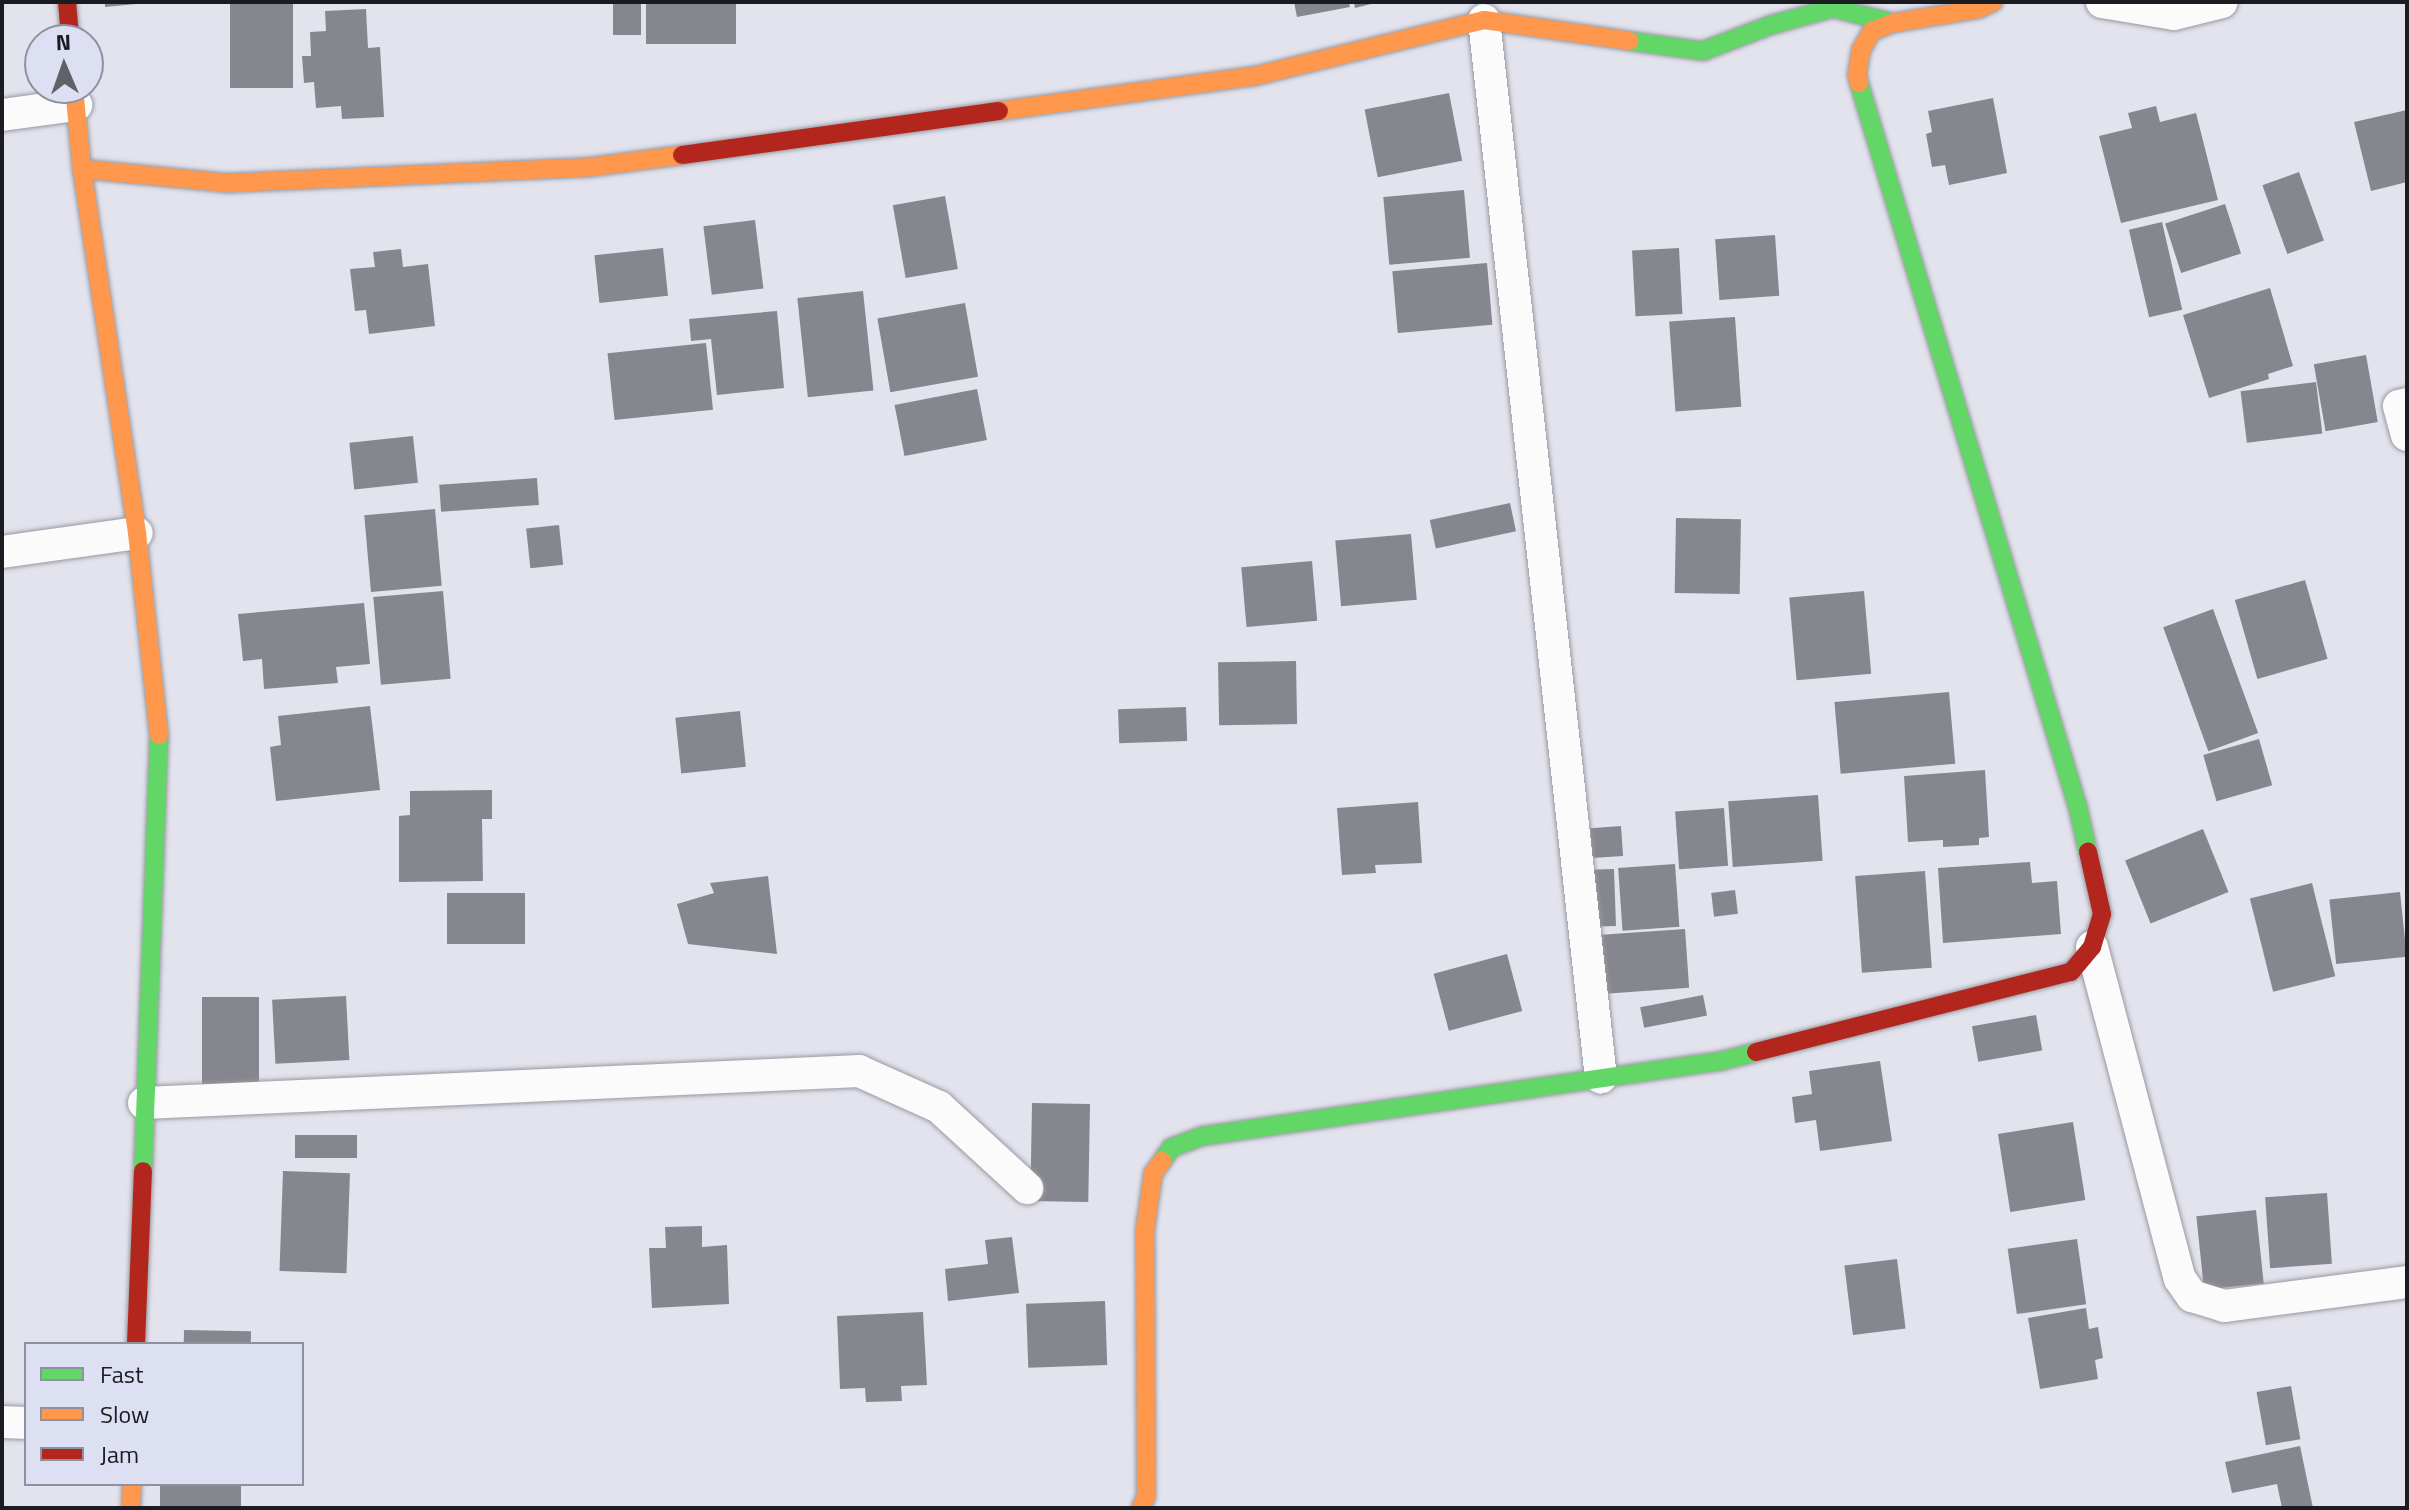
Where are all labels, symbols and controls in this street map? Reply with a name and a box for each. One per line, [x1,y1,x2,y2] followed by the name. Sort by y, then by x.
[24,24,104,104] north arrow
[55,25,71,59] text: N
[24,1342,304,1486] legend
[100,1356,143,1392] text: Fast
[100,1396,149,1432] text: Slow
[100,1436,139,1472] text: Jam

